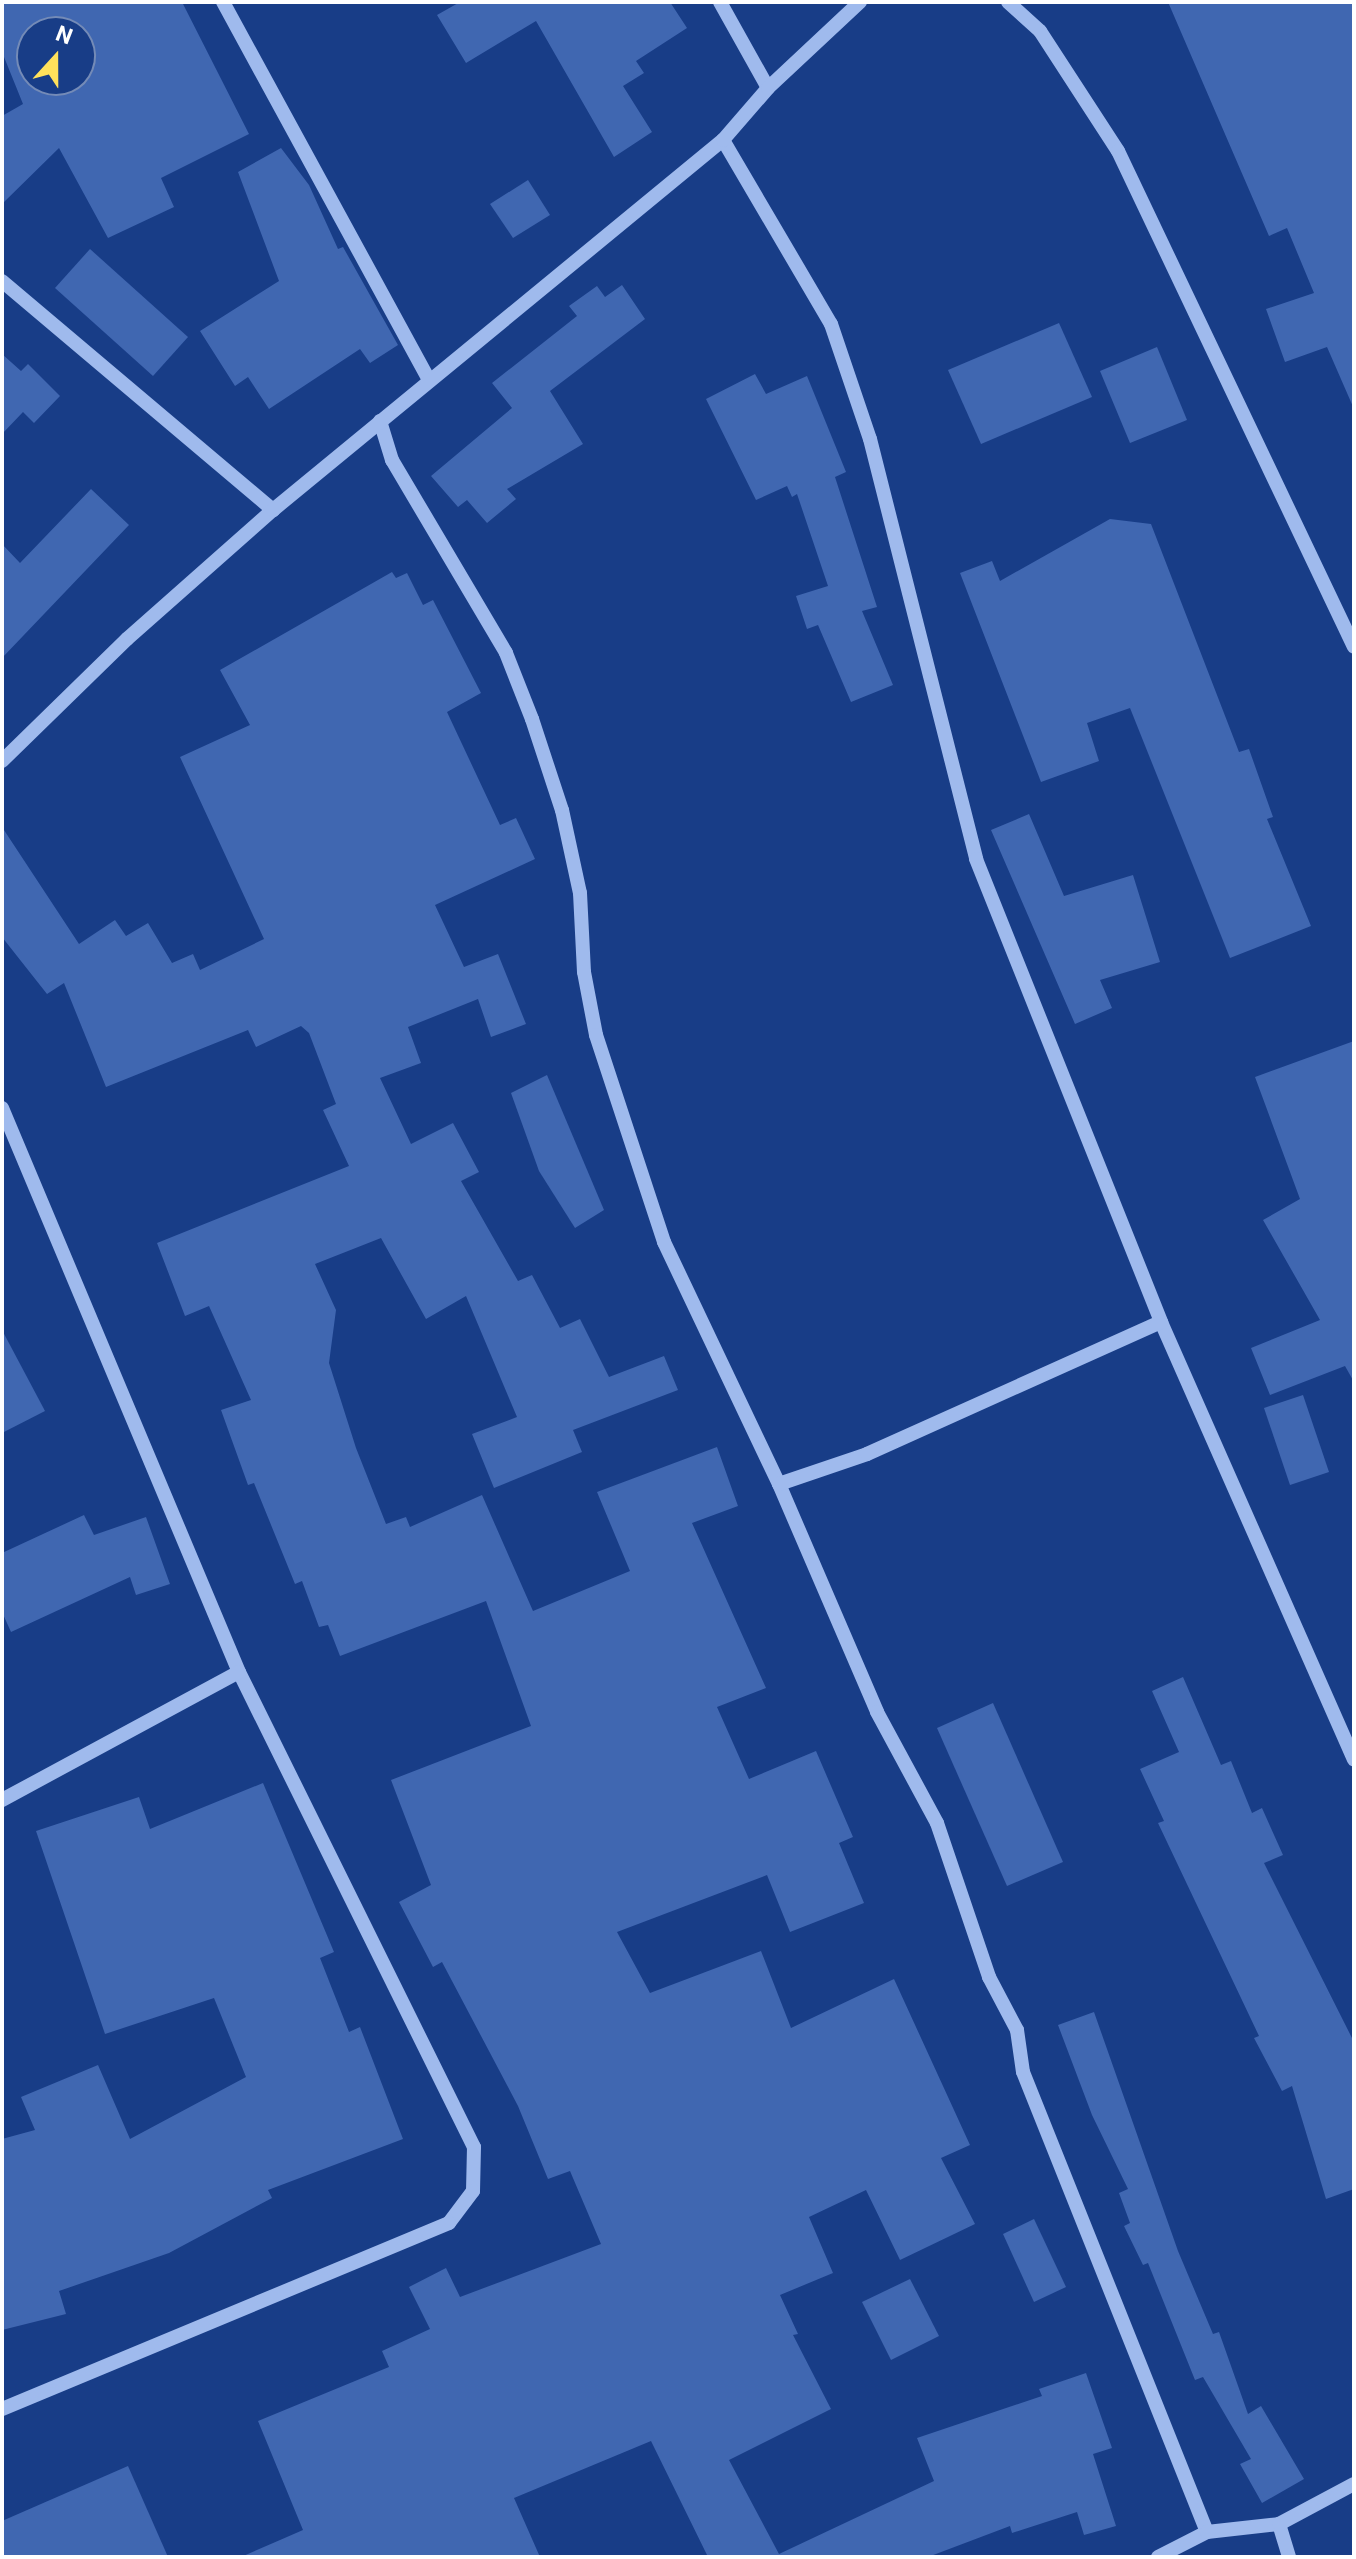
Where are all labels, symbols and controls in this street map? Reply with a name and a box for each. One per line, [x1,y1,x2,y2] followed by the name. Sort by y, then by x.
[16,16,96,96] north arrow
[52,21,76,49] text: N

